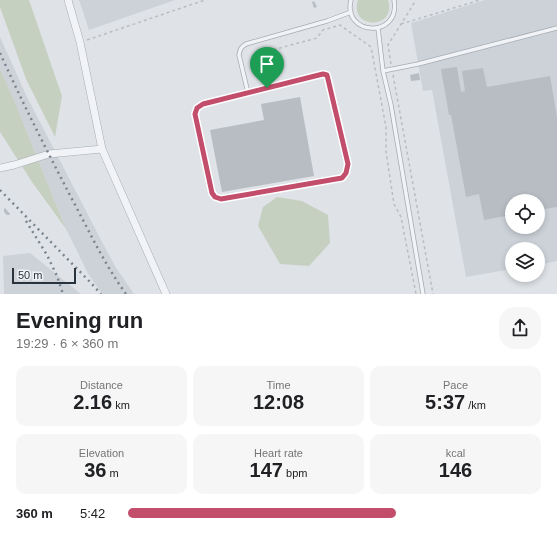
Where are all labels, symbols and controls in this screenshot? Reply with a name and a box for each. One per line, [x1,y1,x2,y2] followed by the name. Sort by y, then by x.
[250,47,284,88] pin
[256,53,278,75] icon: arrive
[505,194,545,282] map controls
[505,194,545,234] button: locate
[505,242,545,282] button: layers
[12,266,76,285] scale bar
[18,269,42,281] text: 50 m
[499,307,541,349] button: share
[16,308,143,333] text: Evening run
[16,336,118,351] text: 19:29 · 6 × 360 m
[80,379,123,391] text: Distance
[266,379,291,391] text: Time
[443,379,468,391] text: Pace
[73,391,112,413] text: 2.16
[253,391,304,413] text: 12:08
[425,391,465,413] text: 5:37
[112,399,130,411] text: km
[465,399,486,411] text: /km
[79,447,124,459] text: Elevation
[254,447,303,459] text: Heart rate
[446,447,465,459] text: kcal
[84,459,107,481] text: 36
[250,459,283,481] text: 147
[439,459,472,481] text: 146
[107,467,119,479] text: m
[283,467,307,479] text: bpm
[16,506,53,521] text: 360 m
[80,506,105,521] text: 5:42

